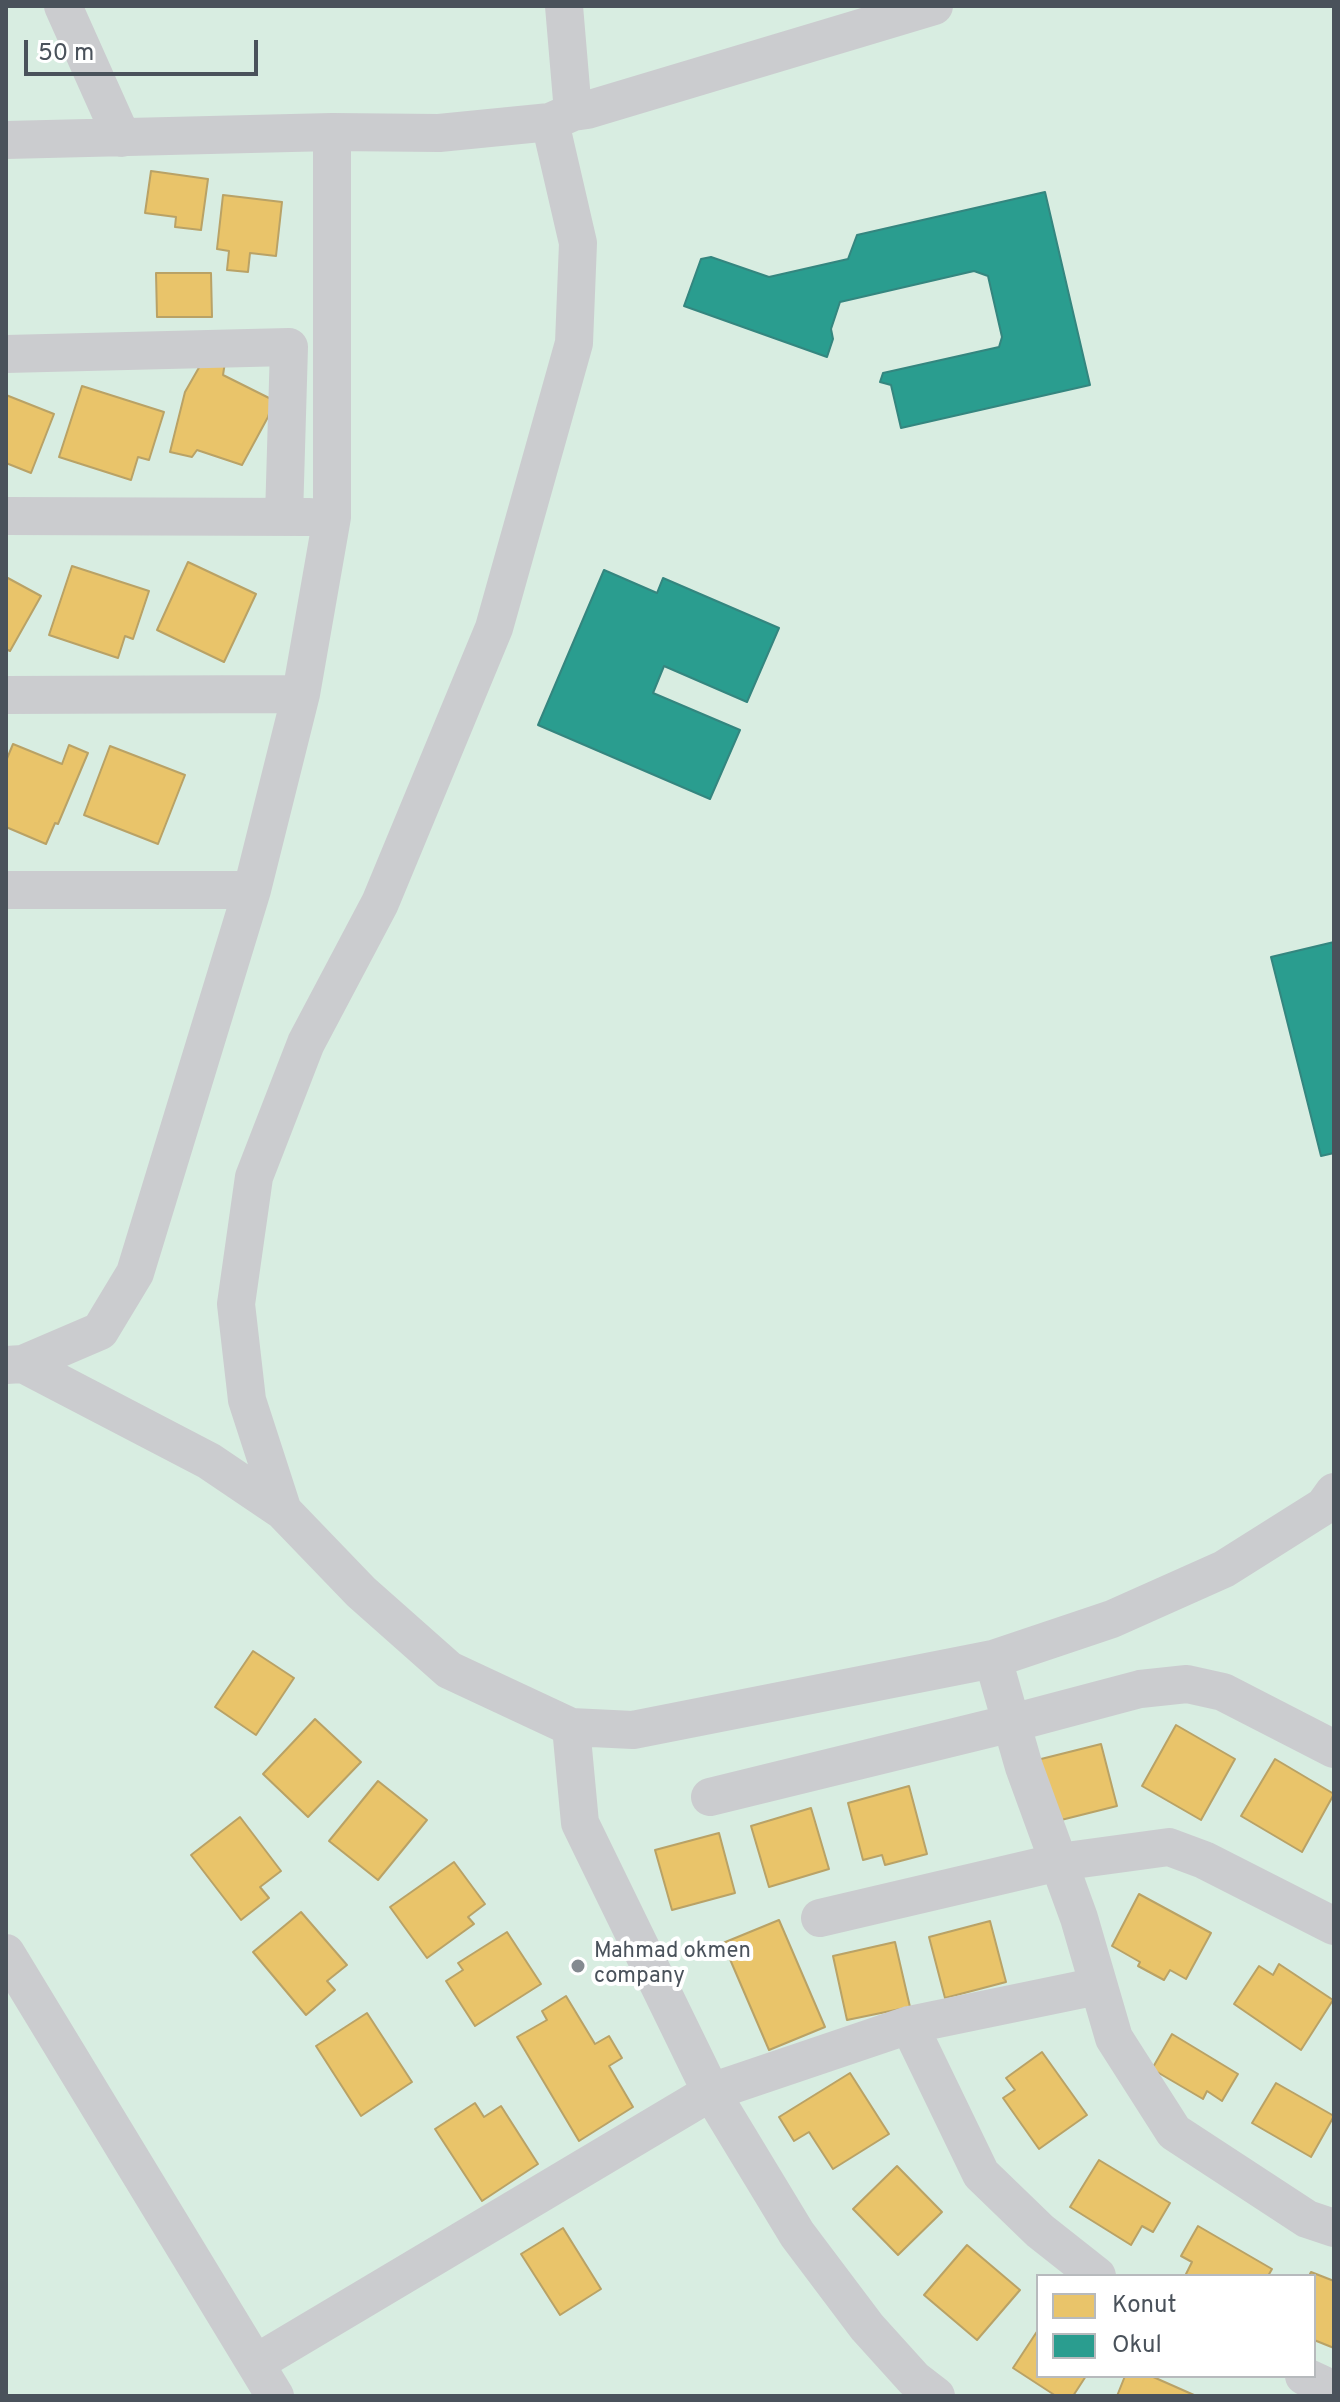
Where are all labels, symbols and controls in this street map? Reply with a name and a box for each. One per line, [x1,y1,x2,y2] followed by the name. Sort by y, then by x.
[28,24,262,74] scale bar
[38,39,94,69] text: 50 m
[594,1940,751,1992] place label: Mahmad okmen company
[569,1957,587,1975] marker: Mahmad okmen company
[1036,2274,1316,2378] legend
[1112,2291,1177,2321] text: Konut
[1112,2331,1162,2361] text: Okul

